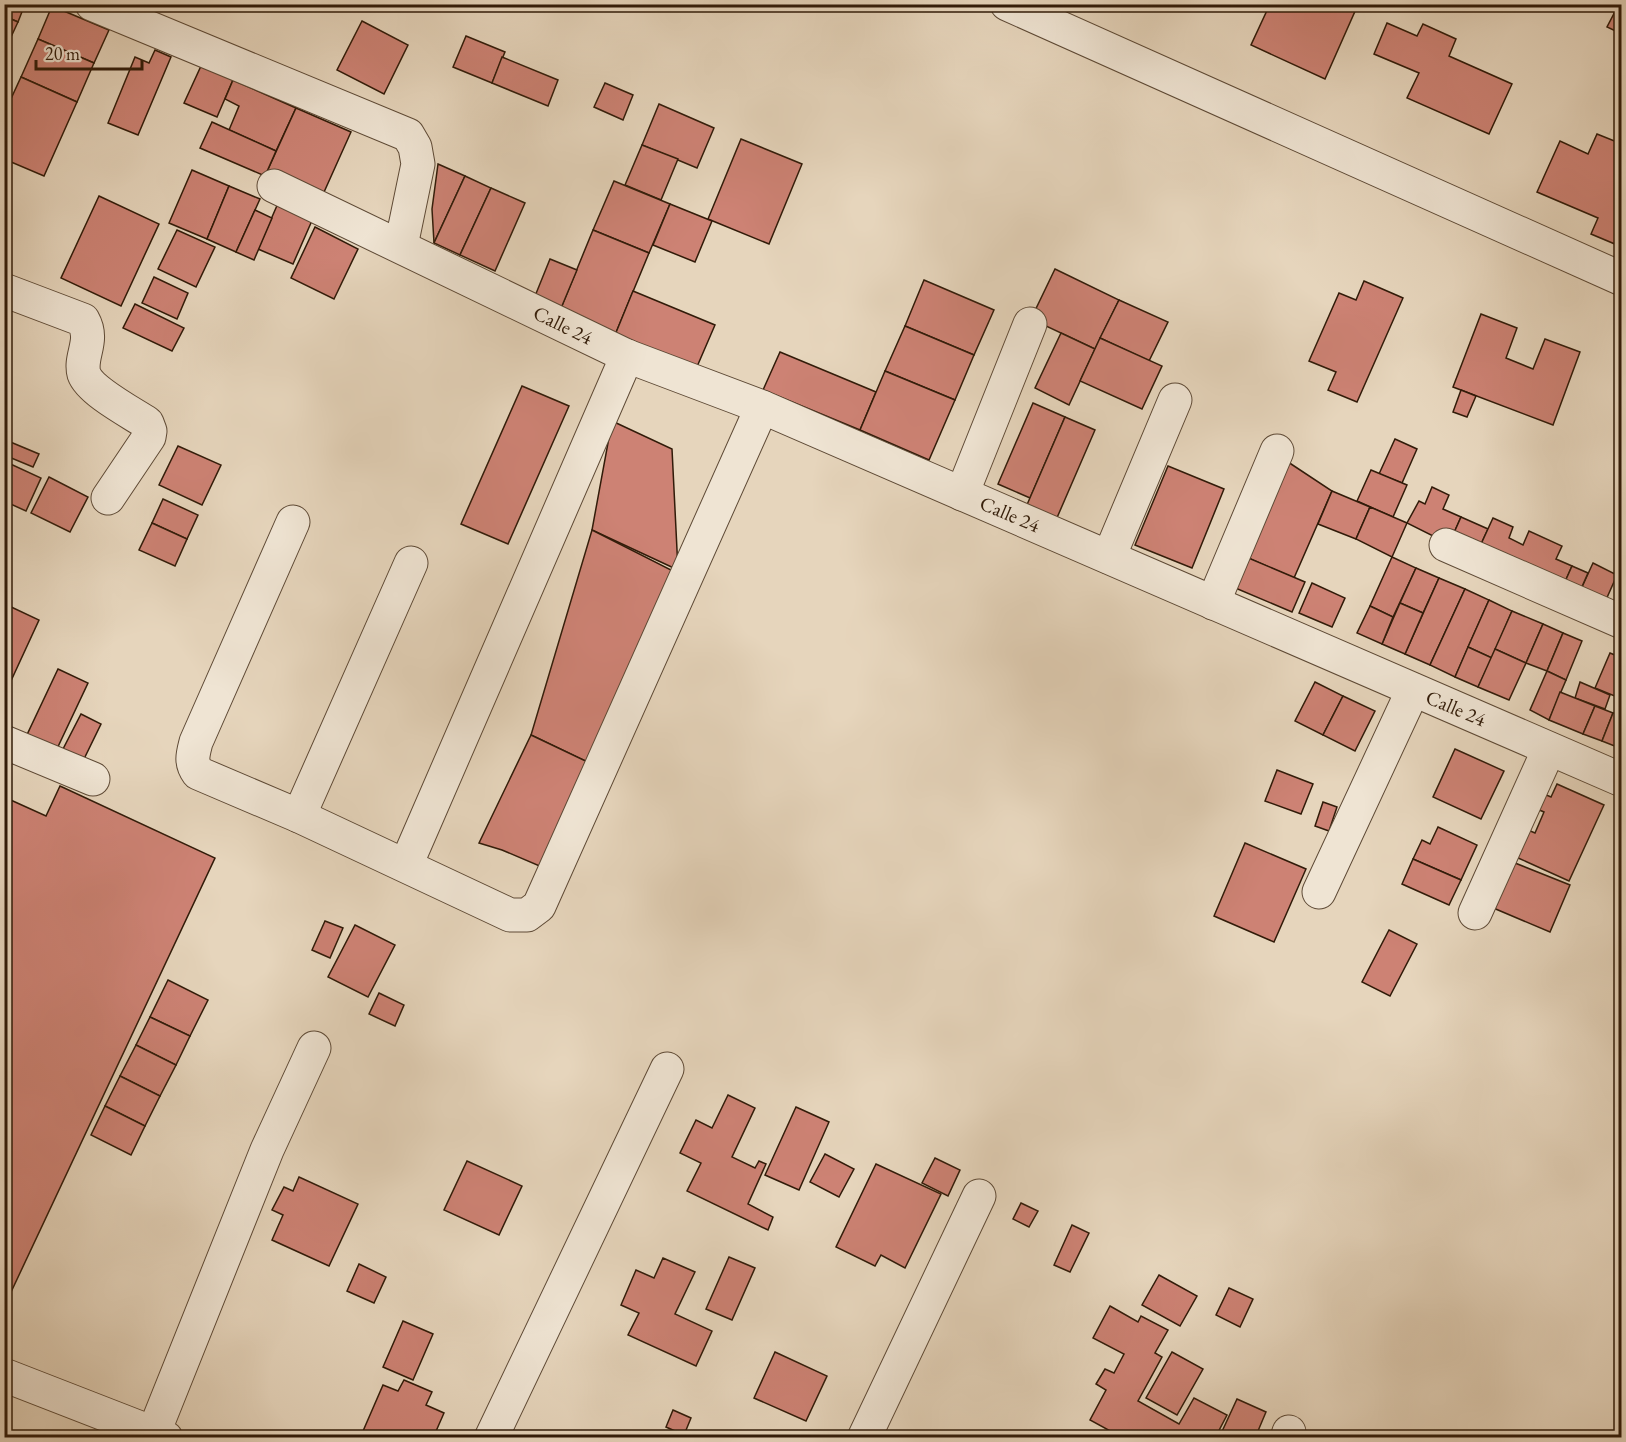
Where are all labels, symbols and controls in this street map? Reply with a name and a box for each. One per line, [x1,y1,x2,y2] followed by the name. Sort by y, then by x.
[36,33,142,71] scale bar
[45,42,80,65] text: 20 m
[529,300,597,351] street label: Calle 24
[976,490,1044,538] street label: Calle 24
[1422,684,1490,732] street label: Calle 24

